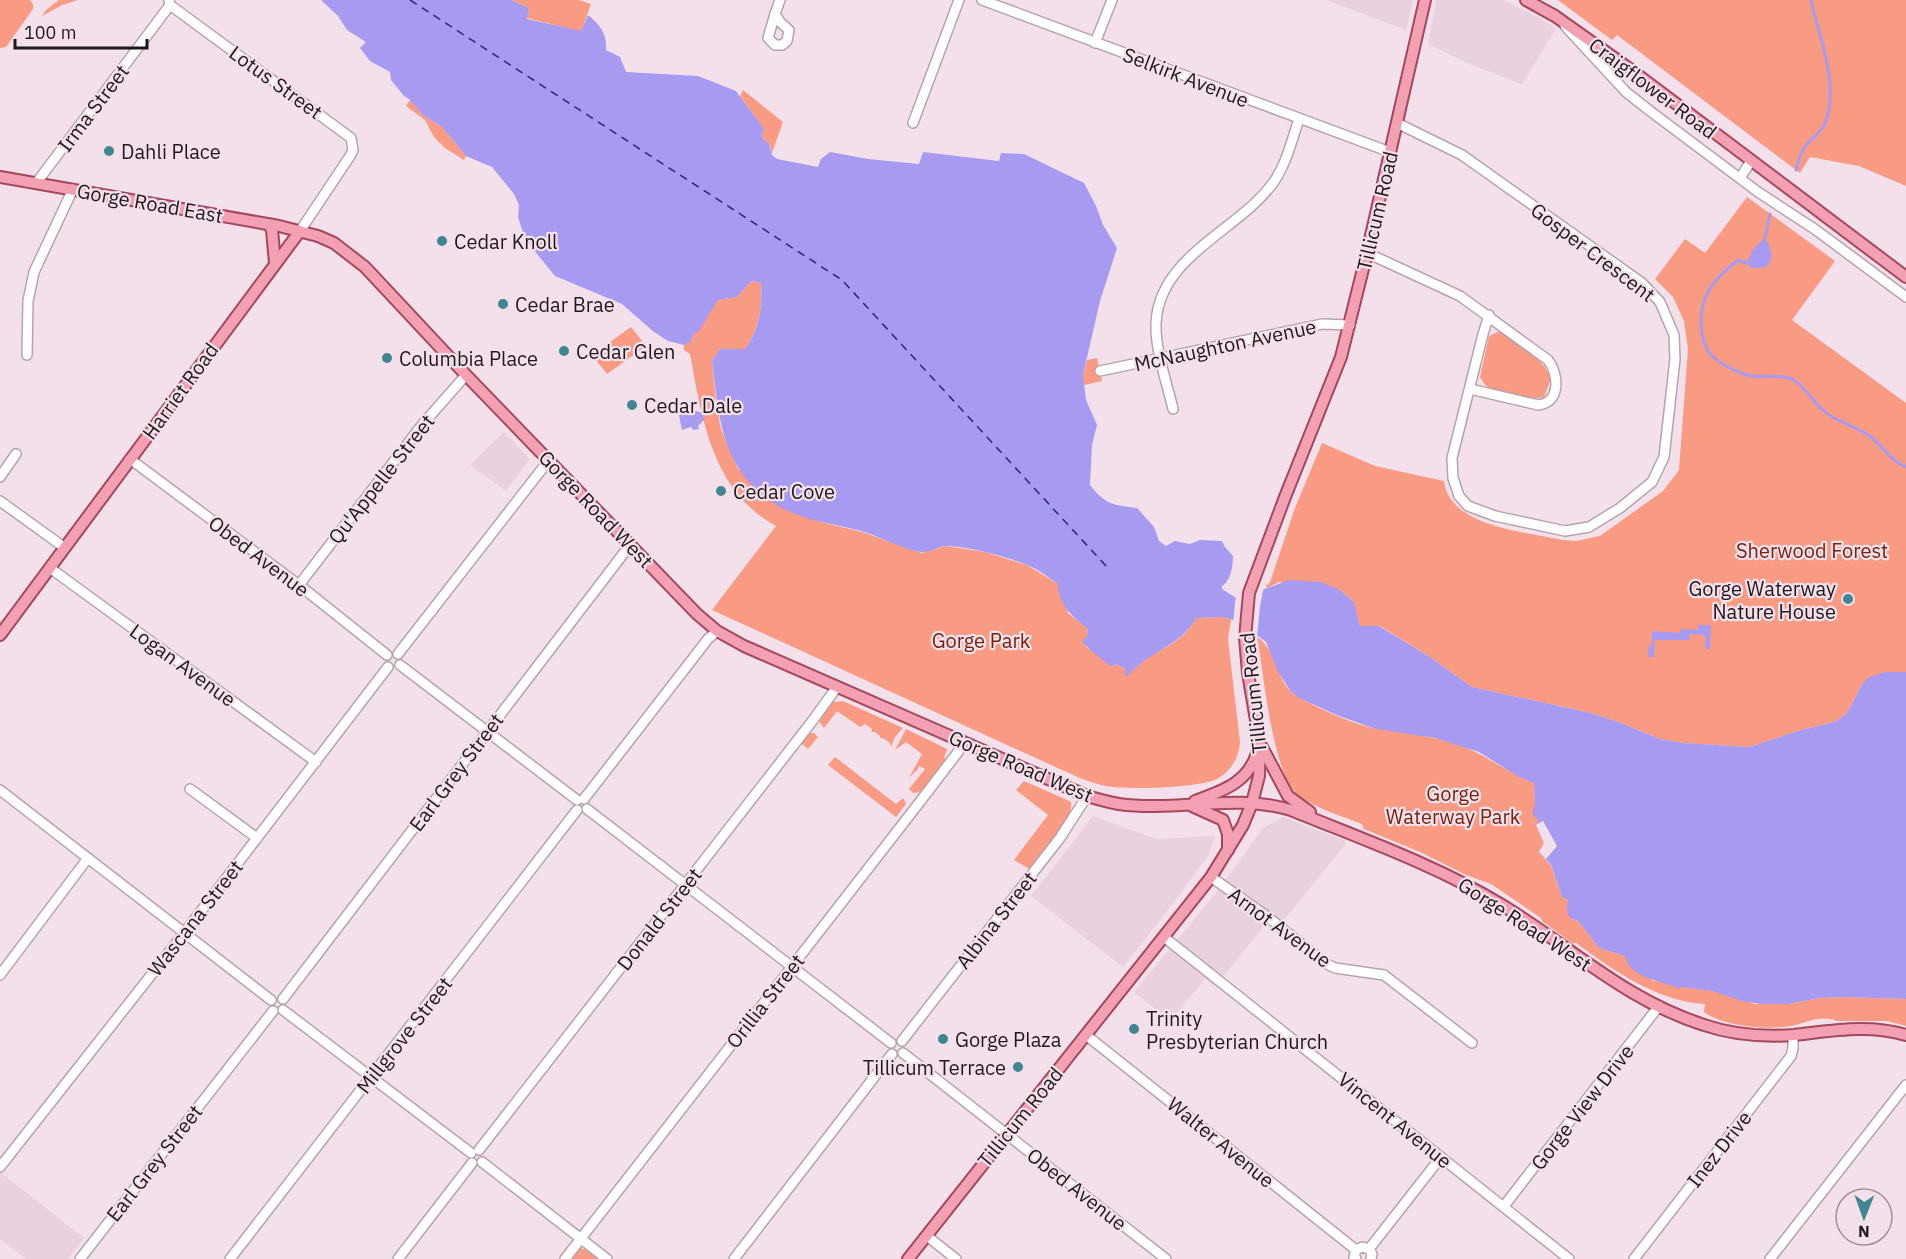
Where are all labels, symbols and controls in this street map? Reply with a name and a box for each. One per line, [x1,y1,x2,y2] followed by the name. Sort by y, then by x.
[15,12,147,50] scale bar
[24,21,76,44] text: 100 m
[1584,31,1722,145] street label: Craigflower Road
[224,39,328,125] street label: Lotus Street
[1119,41,1253,113] street label: Selkirk Avenue
[51,59,135,157] street label: Irma Street
[121,138,221,165] place label: Dahli Place
[102,144,116,158] marker: Dahli Place
[1350,149,1404,273] street label: Tillicum Road
[75,177,225,229] street label: Gorge Road East
[1525,196,1661,308] street label: Gosper Crescent
[454,228,558,255] place label: Cedar Knoll
[435,234,449,248] marker: Cedar Knoll
[515,291,615,318] place label: Cedar Brae
[496,297,510,311] marker: Cedar Brae
[1132,313,1318,377] street label: McNaughton Avenue
[136,337,224,445] street label: Harriet Road
[576,338,675,365] place label: Cedar Glen
[557,344,571,358] marker: Cedar Glen
[399,345,538,372] place label: Columbia Place
[380,351,394,365] marker: Columbia Place
[644,392,742,419] place label: Cedar Dale
[625,398,639,412] marker: Cedar Dale
[322,409,440,549] street label: Qu'Appelle Street
[533,444,659,574] street label: Gorge Road West
[733,478,835,505] place label: Cedar Cove
[714,484,728,498] marker: Cedar Cove
[203,509,315,603] street label: Obed Avenue
[1736,537,1888,564] park label: Sherwood Forest
[1688,575,1836,625] place label: Gorge Waterway Nature House
[1841,592,1855,606] marker: Gorge Waterway Nature House
[124,617,242,713] street label: Logan Avenue
[932,627,1031,654] park label: Gorge Park
[1233,631,1273,755] street label: Tillicum Road
[403,707,509,837] street label: Earl Grey Street
[945,723,1097,809] street label: Gorge Road West
[1386,780,1521,830] park label: Gorge Waterway Park
[141,854,249,982] street label: Wascana Street
[610,862,708,976] street label: Donald Street
[950,866,1042,974] street label: Albina Street
[1453,871,1597,977] street label: Gorge Road West
[1223,880,1337,974] street label: Arnot Avenue
[720,948,810,1054] street label: Orillia Street
[350,971,458,1099] street label: Millgrove Street
[1146,1005,1328,1055] place label: Trinity Presbyterian Church
[1127,1022,1141,1036] marker: Trinity Presbyterian Church
[955,1026,1062,1053] place label: Gorge Plaza
[936,1032,950,1046] marker: Gorge Plaza
[1524,1039,1640,1175] street label: Gorge View Drive
[863,1054,1006,1081] place label: Tillicum Terrace
[1011,1060,1025,1074] marker: Tillicum Terrace
[971,1061,1069,1173] street label: Tillicum Road
[1332,1066,1458,1174] street label: Vincent Avenue
[1162,1090,1280,1194] street label: Walter Avenue
[100,1099,208,1227] street label: Earl Grey Street
[1680,1105,1758,1193] street label: Inez Drive
[1021,1141,1133,1237] street label: Obed Avenue
[1834,1187,1894,1247] north arrow
[1858,1222,1870,1242] text: N

